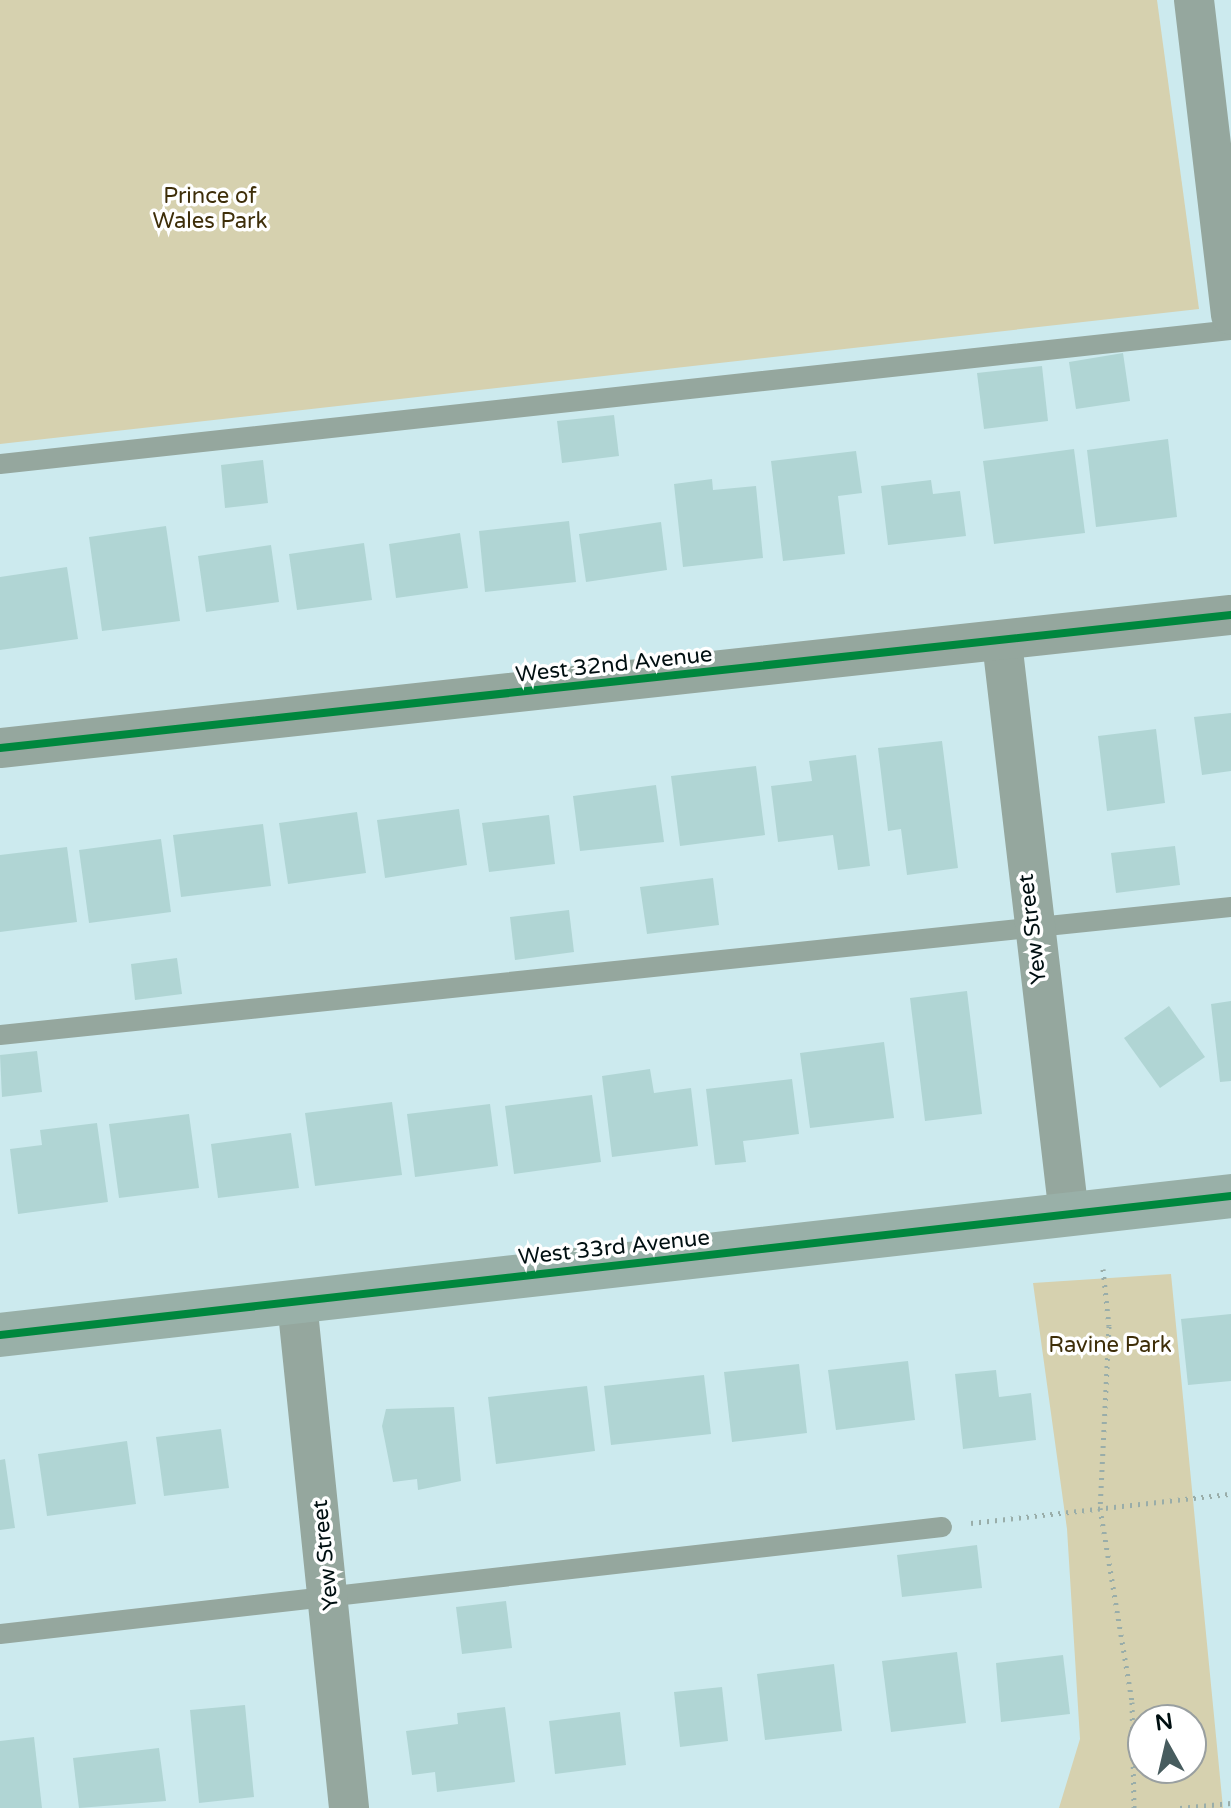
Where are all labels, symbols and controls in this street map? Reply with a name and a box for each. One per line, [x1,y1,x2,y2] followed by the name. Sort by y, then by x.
[153,183,267,234] park label: Prince of Wales Park
[514,642,714,688] street label: West 32nd Avenue
[1013,872,1053,986] street label: Yew Street
[517,1225,711,1271] street label: West 33rd Avenue
[1048,1333,1172,1359] park label: Ravine Park
[307,1499,345,1611] street label: Yew Street
[1127,1704,1207,1784] north arrow
[1153,1708,1174,1736] text: N

